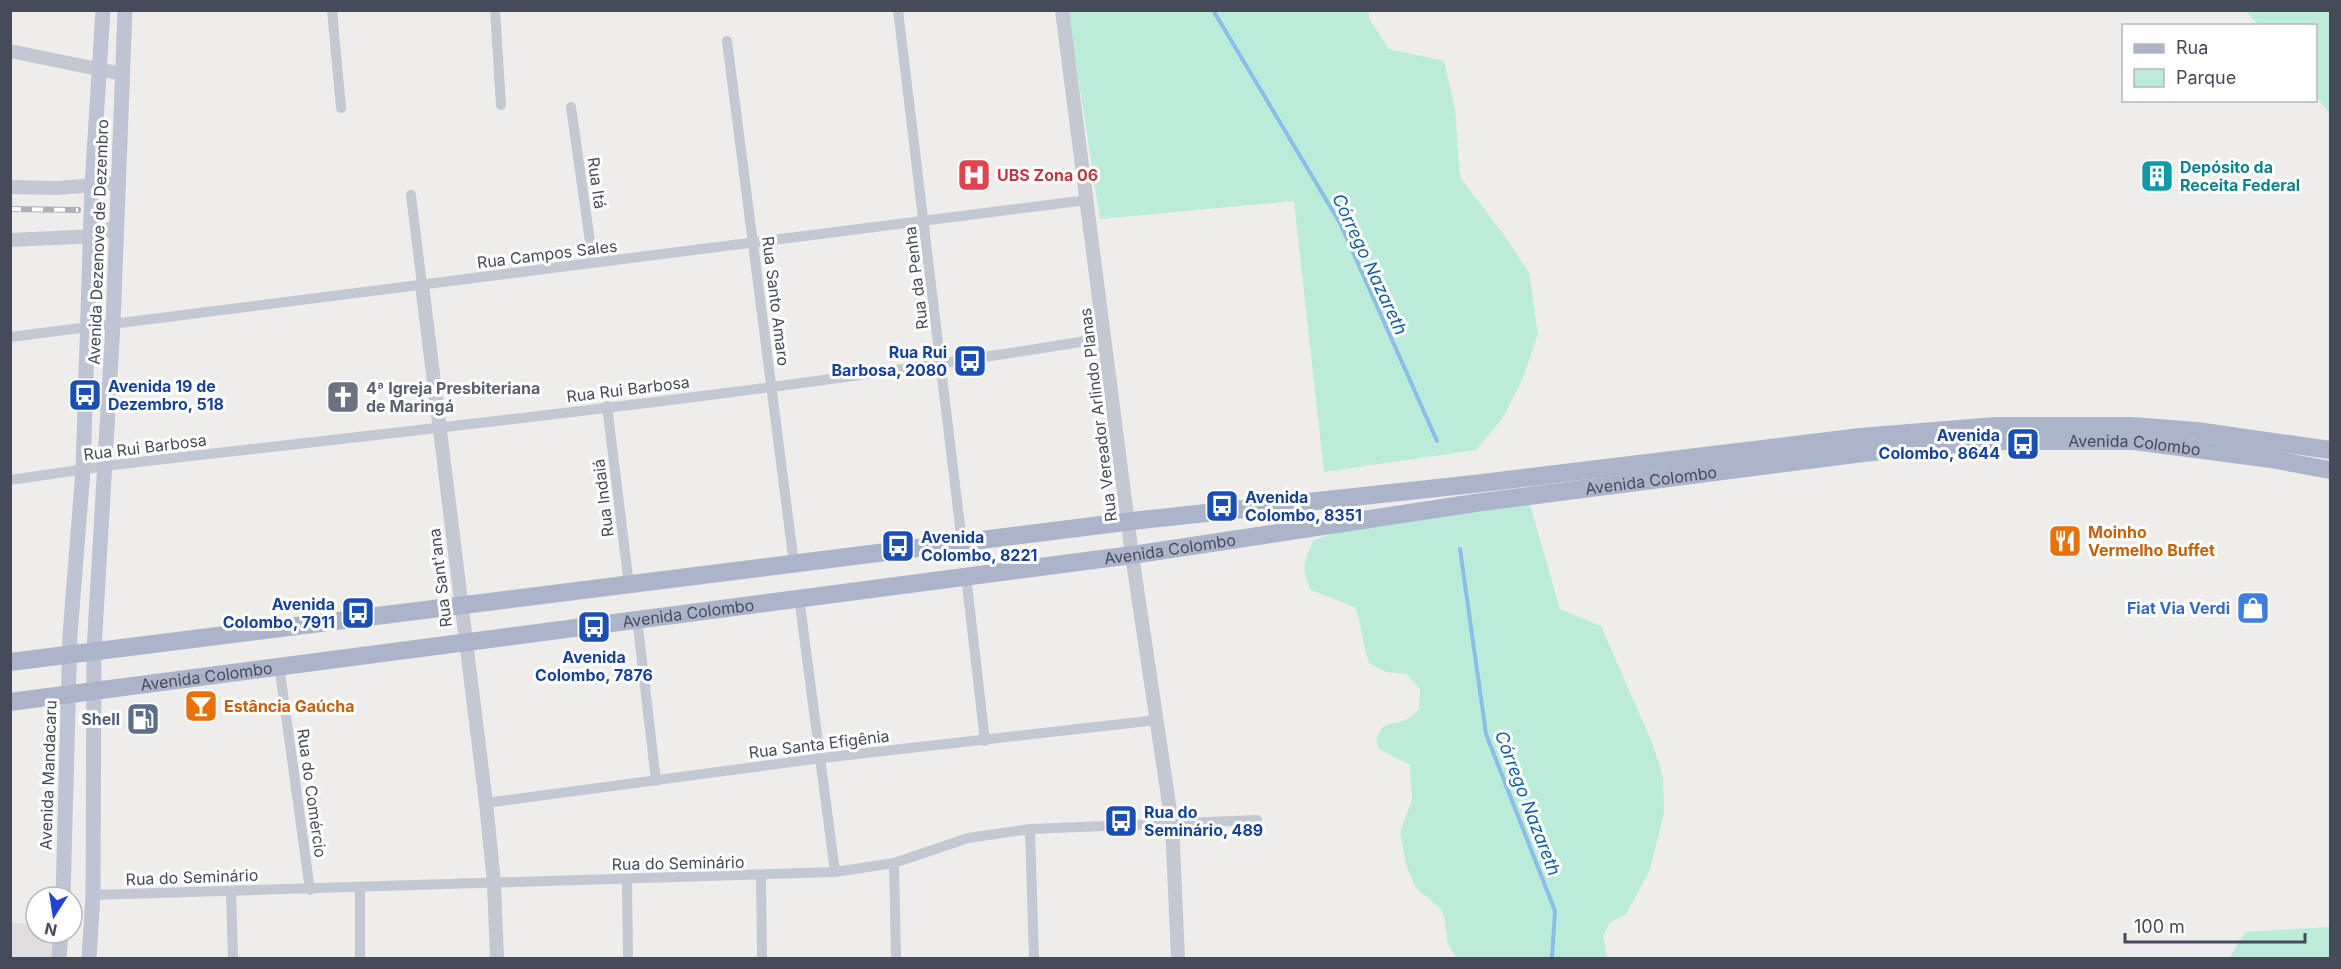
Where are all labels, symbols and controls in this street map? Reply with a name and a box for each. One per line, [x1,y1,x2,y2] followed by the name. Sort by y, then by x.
[2122,24,2317,102] legend
[2176,37,2208,58] text: Rua
[2176,67,2236,88] text: Parque
[84,119,112,365] street label: Avenida Dezenove de Dezembro
[583,156,611,210] street label: Rua Itá
[956,157,992,193] hospital icon: UBS Zona 06
[2180,157,2300,195] place label: Depósito da Receita Federal
[2139,158,2175,194] building icon: Depósito da Receita Federal
[997,165,1098,185] place label: UBS Zona 06
[1328,190,1412,338] water label: Córrego Nazareth
[900,225,932,331] street label: Rua da Penha
[476,235,618,273] street label: Rua Campos Sales
[758,235,794,367] street label: Rua Santo Amaro
[1075,307,1121,523] street label: Rua Vereador Arlindo Planas
[832,342,947,380] place label: Rua Rui Barbosa, 2080
[952,343,988,379] bus stop icon: Rua Rui Barbosa, 2080
[565,372,691,406] street label: Rua Rui Barbosa
[108,376,224,414] place label: Avenida 19 de Dezembro, 518
[67,377,103,413] bus stop icon: Avenida 19 de Dezembro, 518
[366,378,540,416] place label: 4ª Igreja Presbiteriana de Maringá
[325,379,361,415] church icon: 4ª Igreja Presbiteriana de Maringá
[1879,425,2000,463] place label: Avenida Colombo, 8644
[2005,426,2041,462] bus stop icon: Avenida Colombo, 8644
[82,430,208,464] street label: Rua Rui Barbosa
[2068,431,2202,460] street label: Avenida Colombo
[588,458,618,538] street label: Rua Indaiá
[1584,462,1718,499] street label: Avenida Colombo
[1245,487,1362,525] place label: Avenida Colombo, 8351
[1204,488,1240,524] bus stop icon: Avenida Colombo, 8351
[2088,522,2215,560] place label: Moinho Vermelho Buffet
[2047,523,2083,559] restaurant icon: Moinho Vermelho Buffet
[424,527,456,629] street label: Rua Sant'ana
[921,527,1037,565] place label: Avenida Colombo, 8221
[880,528,916,564] bus stop icon: Avenida Colombo, 8221
[1103,529,1237,569] street label: Avenida Colombo
[2235,590,2271,626] shop icon: Fiat Via Verdi
[223,594,335,632] place label: Avenida Colombo, 7911
[340,595,376,631] bus stop icon: Avenida Colombo, 7911
[621,595,755,632] street label: Avenida Colombo
[2127,598,2230,618] place label: Fiat Via Verdi
[576,609,612,645] bus stop icon: Avenida Colombo, 7876
[535,647,653,685] place label: Avenida Colombo, 7876
[139,658,273,695] street label: Avenida Colombo
[183,688,219,724] bar icon: Estância Gaúcha
[224,696,355,716] place label: Estância Gaúcha
[35,700,61,850] street label: Avenida Mandacaru
[125,701,161,737] fuel station icon: Shell
[81,709,120,729] place label: Shell
[748,725,890,763] street label: Rua Santa Efigênia
[293,727,331,859] street label: Rua do Comércio
[1491,728,1565,878] water label: Córrego Nazareth
[1144,802,1263,840] place label: Rua do Seminário, 489
[1103,803,1139,839] bus stop icon: Rua do Seminário, 489
[611,852,745,874] street label: Rua do Seminário
[125,865,259,889] street label: Rua do Seminário
[24,885,84,945] north arrow
[2125,906,2305,944] scale bar
[2134,916,2185,937] text: 100 m
[43,919,59,941] text: N

